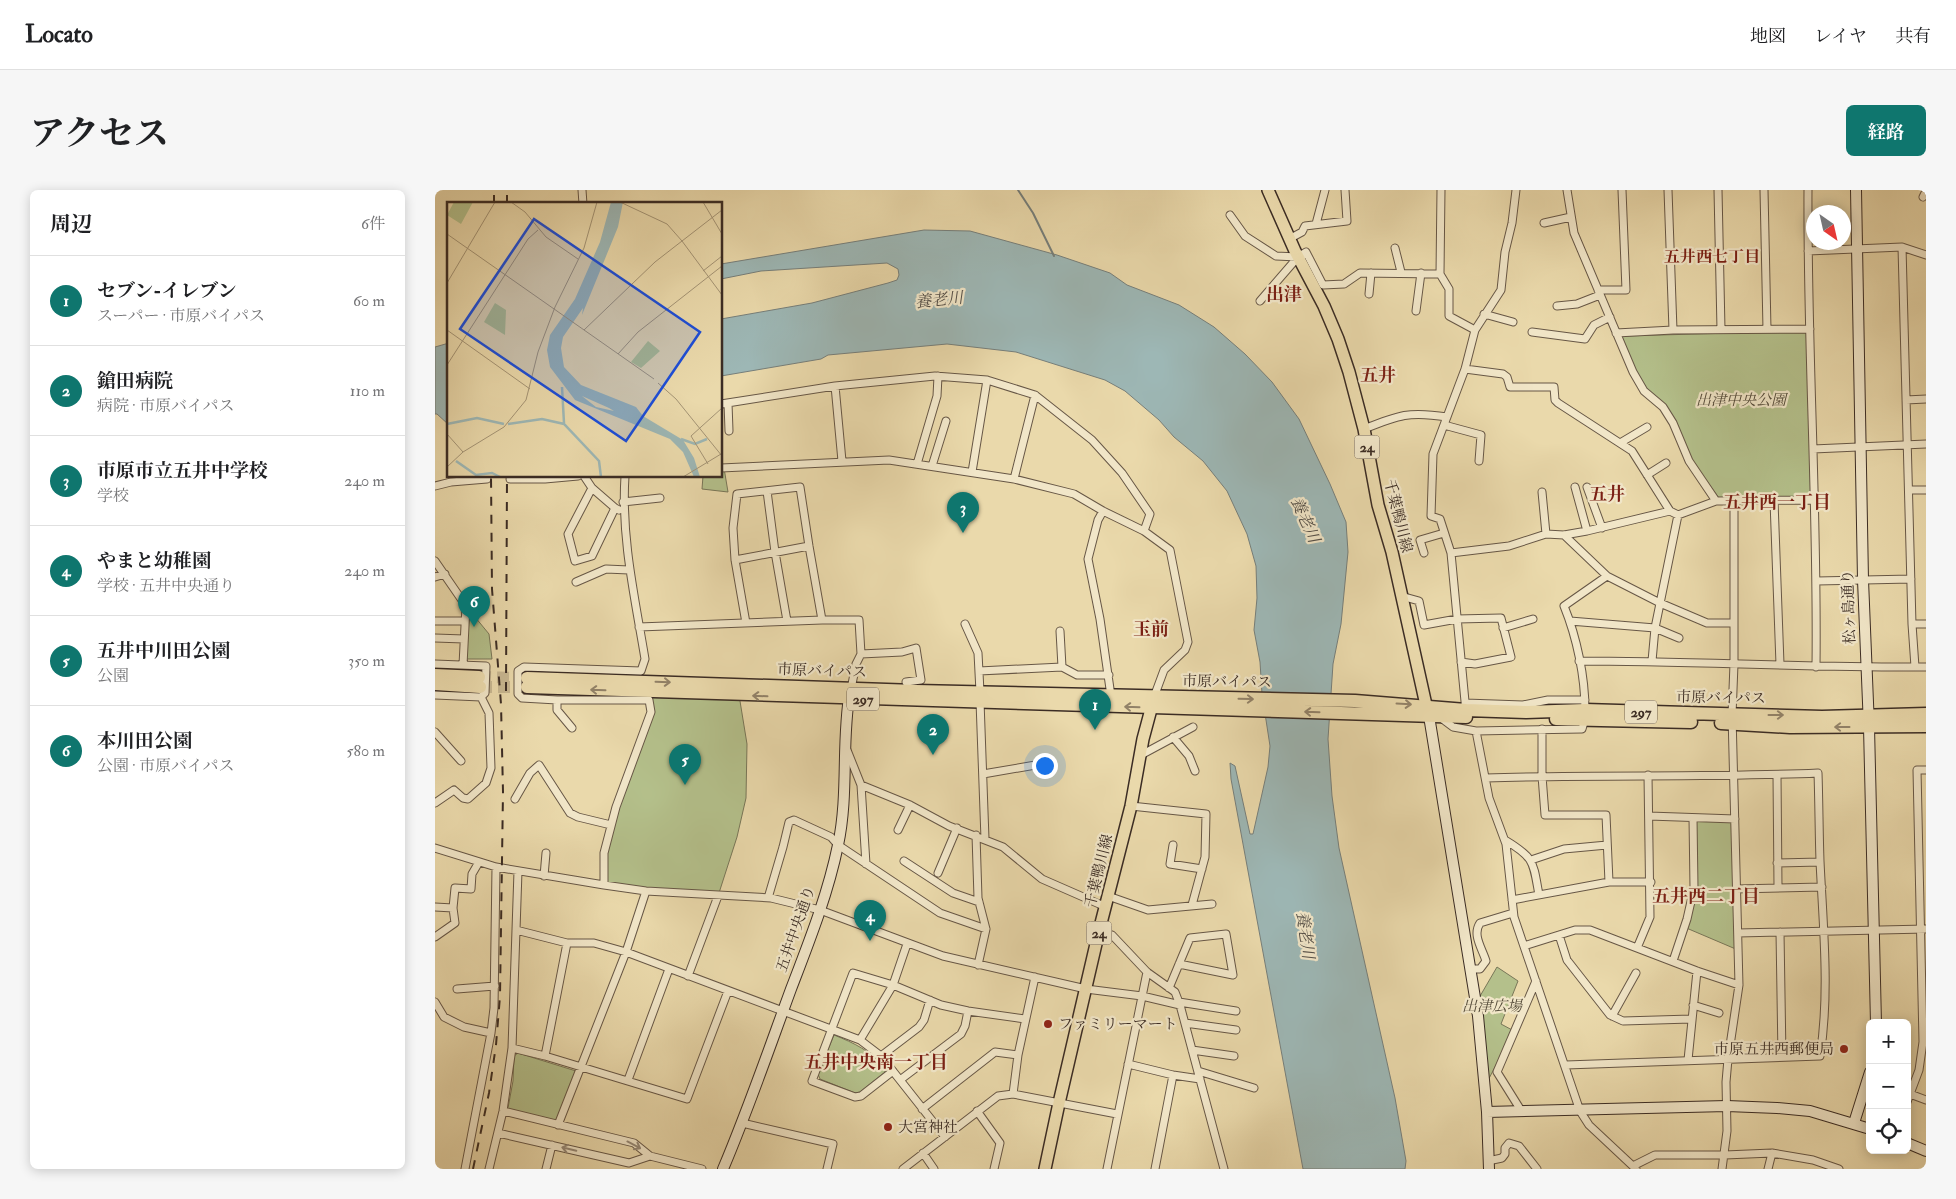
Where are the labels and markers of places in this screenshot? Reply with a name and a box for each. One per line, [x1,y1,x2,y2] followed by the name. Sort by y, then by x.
[947,492,979,533] pin: 3
[458,586,490,627] pin: 6
[1079,689,1111,730] pin: 1
[917,714,949,755] pin: 2
[669,744,701,785] pin: 5
[854,900,886,941] pin: 4
[1058,1015,1178,1034] place label: ファミリーマート
[1042,1018,1054,1030] marker: ファミリーマート
[1714,1040,1834,1059] place label: 市原五井西郵便局
[1838,1043,1850,1055] marker: 市原五井西郵便局
[898,1118,958,1137] place label: 大宮神社
[882,1121,894,1133] marker: 大宮神社

